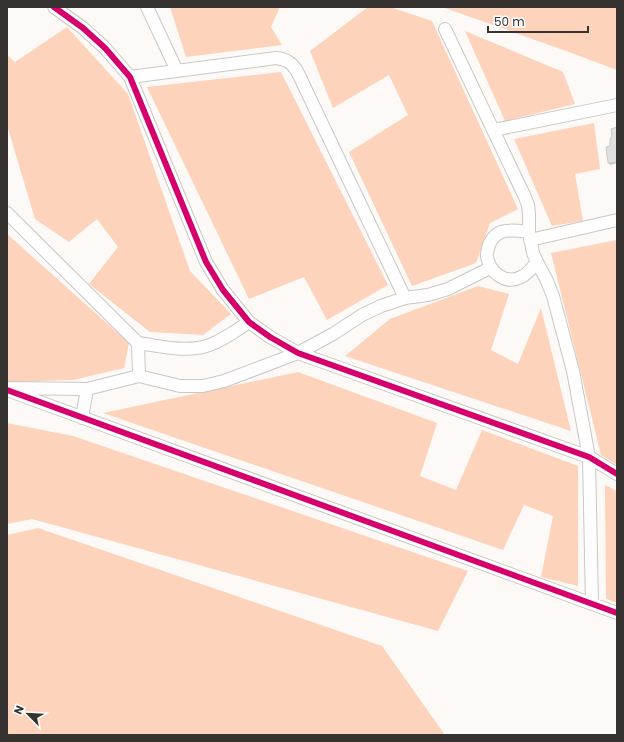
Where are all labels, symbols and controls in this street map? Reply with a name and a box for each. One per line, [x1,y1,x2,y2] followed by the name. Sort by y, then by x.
[488,8,588,34] scale bar
[494,13,525,30] text: 50 m
[8,694,48,734] north arrow
[10,703,28,717] text: N

